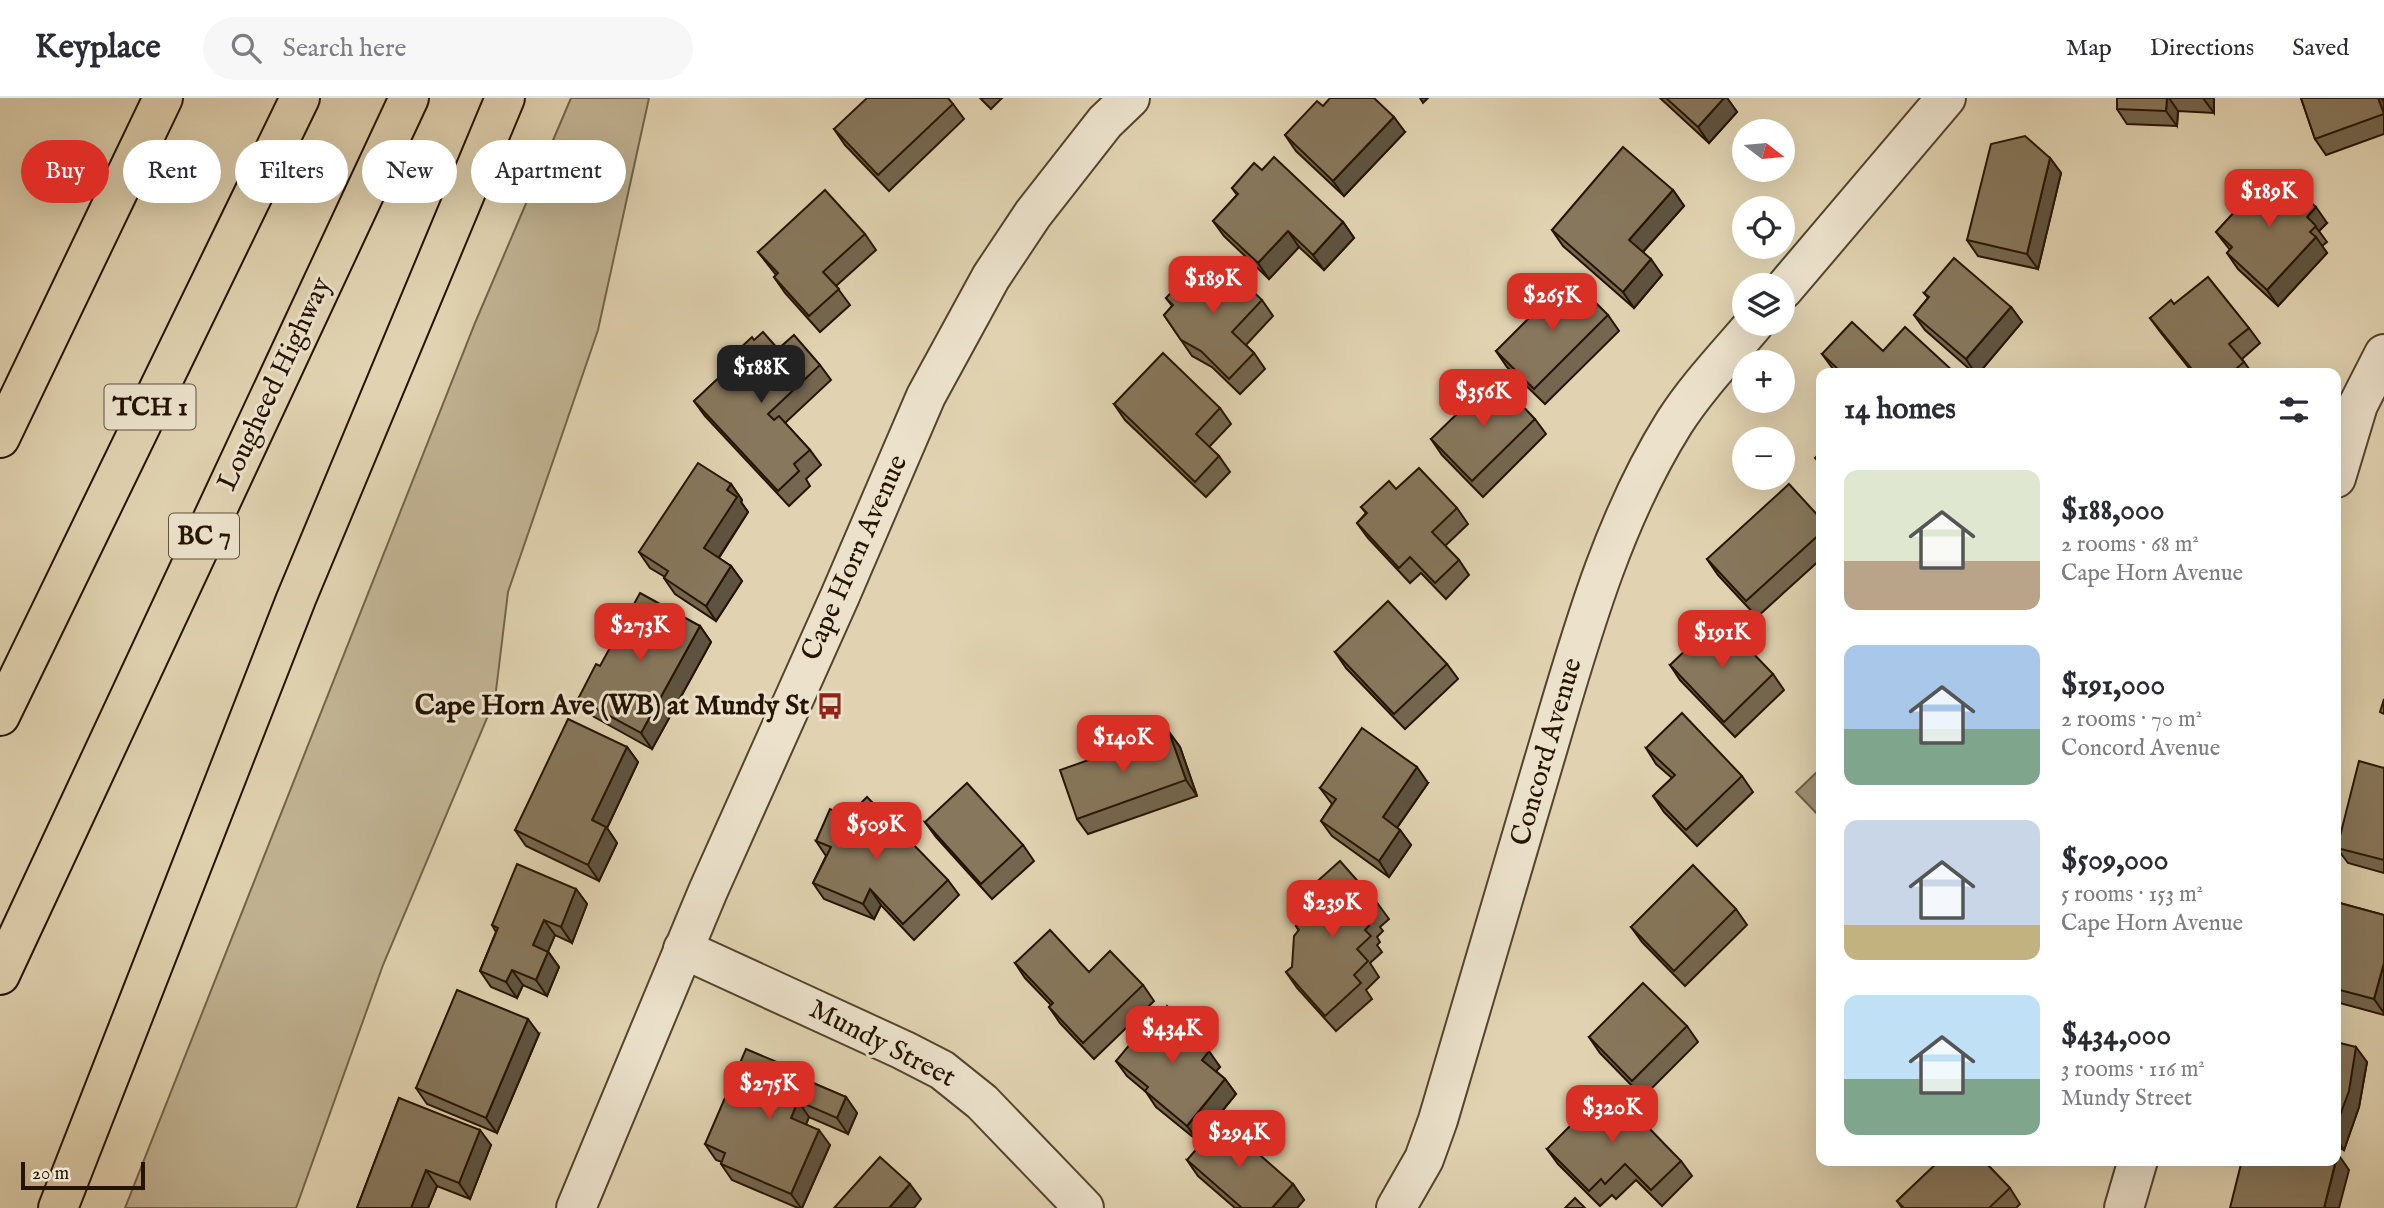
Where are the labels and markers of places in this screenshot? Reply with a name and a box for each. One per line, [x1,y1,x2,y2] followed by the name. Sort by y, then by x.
[2220,170,2318,229] pin: $189K
[1164,256,1262,316] pin: $189K
[1503,274,1601,333] pin: $265K
[712,345,810,405] pin: $188K
[1434,370,1532,429] pin: $356K
[591,603,689,663] pin: $273K
[1673,610,1771,670] pin: $191K
[415,689,809,724] place label: Cape Horn Ave (WB) at Mundy St
[815,691,845,721] bus stop icon: Cape Horn Ave (WB) at Mundy St
[1074,716,1172,775] pin: $140K
[827,802,925,862] pin: $509K
[1283,880,1381,940] pin: $239K
[1123,1006,1221,1066] pin: $434K
[720,1062,818,1121] pin: $275K
[1563,1086,1661,1145] pin: $320K
[1190,1110,1288,1170] pin: $294K

